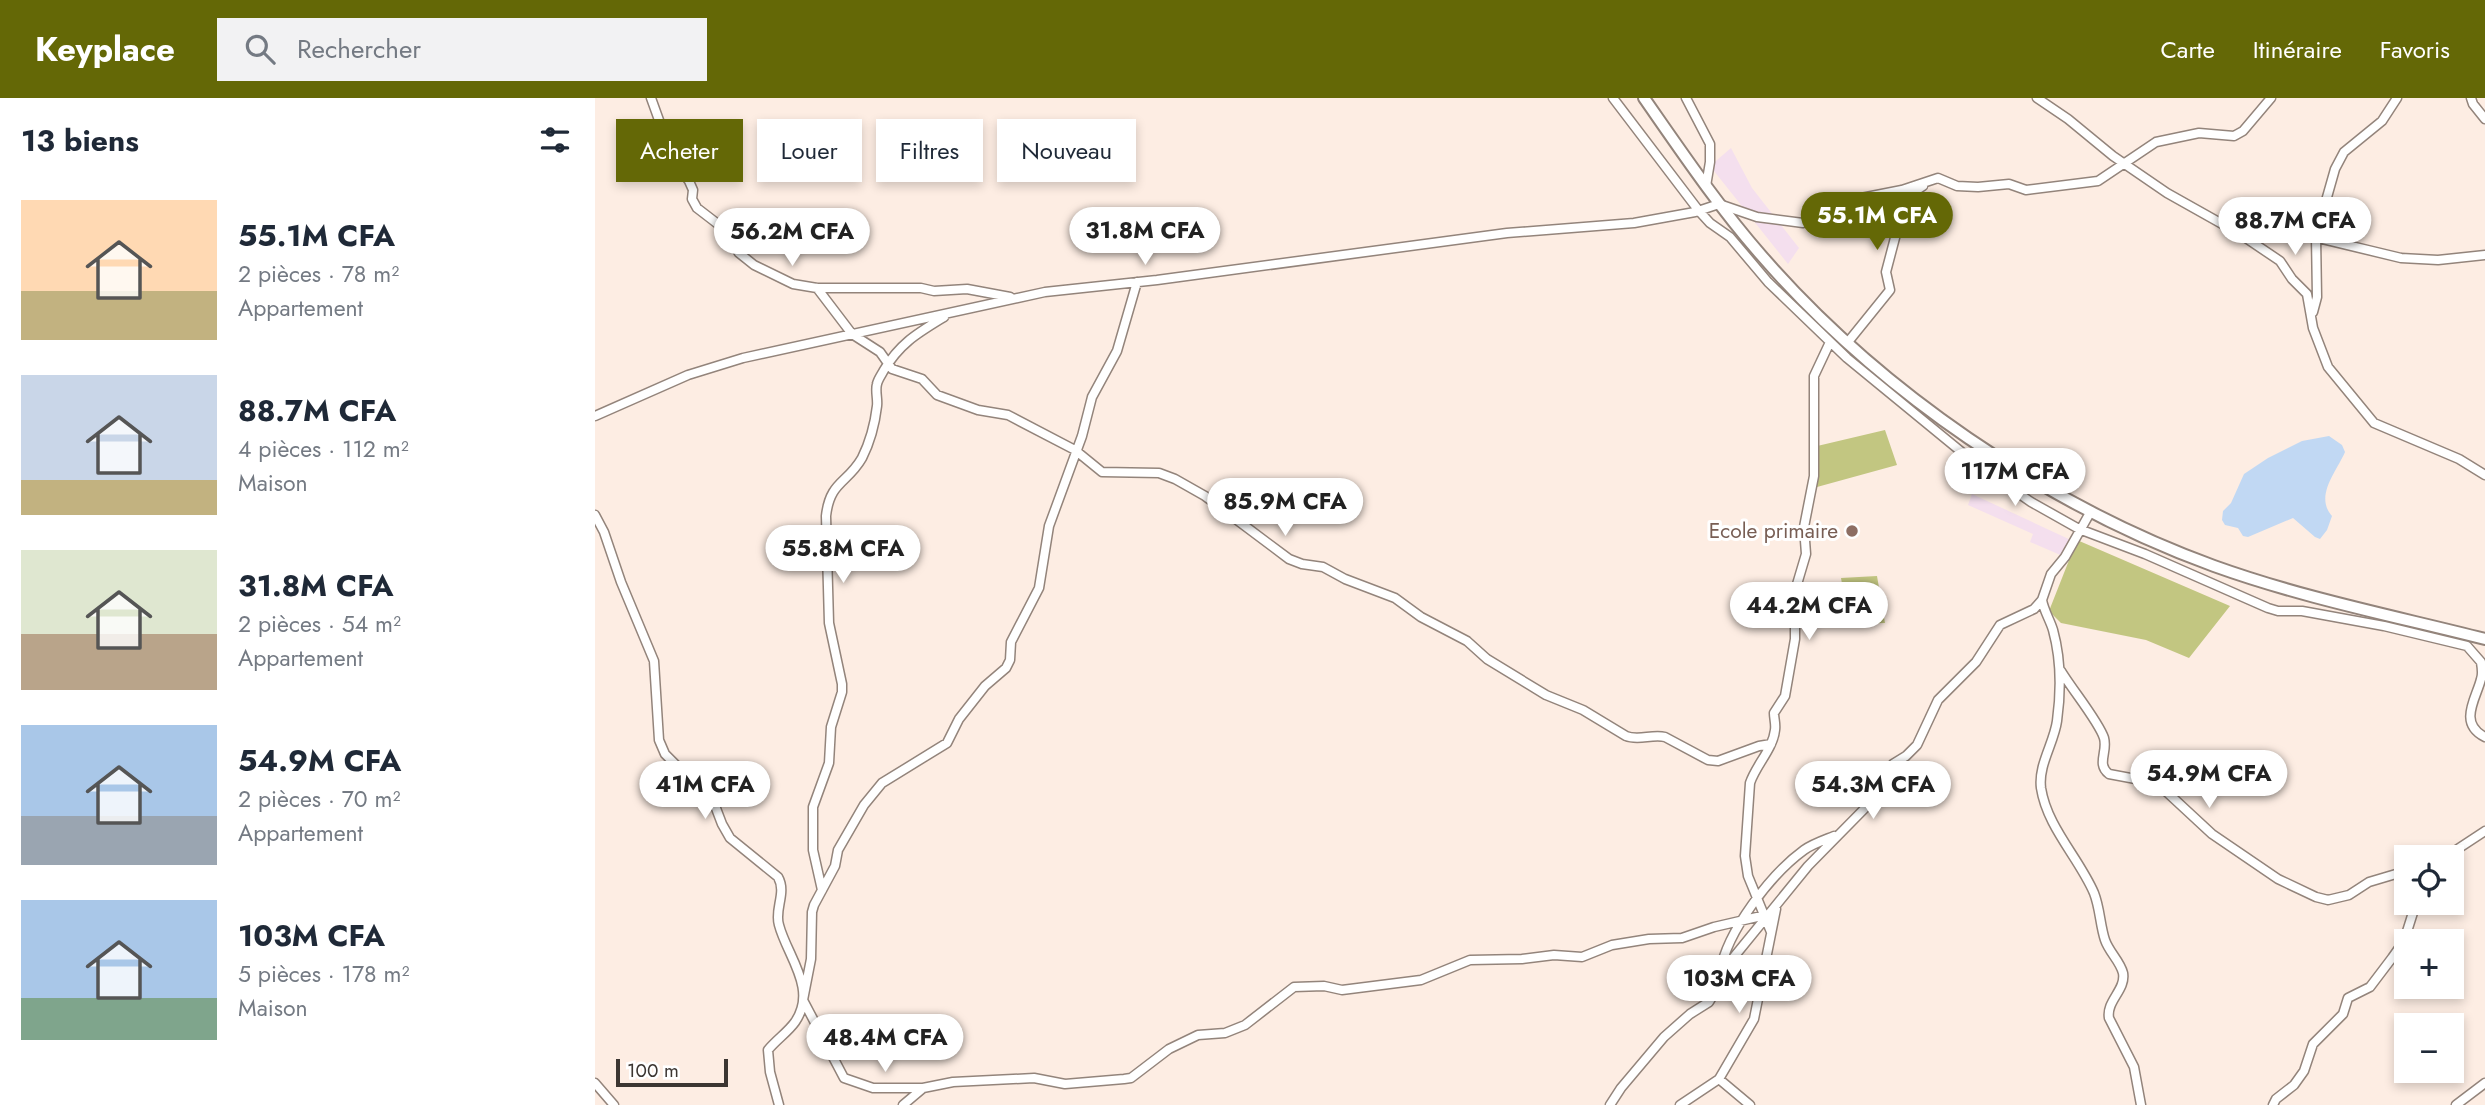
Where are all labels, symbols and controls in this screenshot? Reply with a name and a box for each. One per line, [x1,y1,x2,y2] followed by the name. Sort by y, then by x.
[217,18,707,81] search box
[35,26,175,73] text: Keyplace
[241,30,279,68] icon: search
[297,30,421,68] text: Rechercher
[2160,32,2215,67] text: Carte
[2253,32,2342,67] text: Itinéraire
[2380,32,2450,67] text: Favoris
[21,119,139,162] text: 13 biens
[616,119,743,182] chip: Acheter
[757,119,862,182] chip: Louer
[876,119,983,182] chip: Filtres
[997,119,1136,182] chip: Nouveau
[536,121,574,159] icon: filters
[1797,192,1957,252] pin: 55.1M CFA
[1817,198,1937,232] text: 55.1M CFA
[2215,198,2375,257] pin: 88.7M CFA
[2234,203,2356,237] text: 88.7M CFA
[712,208,872,268] pin: 56.2M CFA
[1065,208,1225,267] pin: 31.8M CFA
[1085,213,1205,247] text: 31.8M CFA
[238,214,395,257] text: 55.1M CFA
[730,214,854,248] text: 56.2M CFA
[77,228,161,312] icon: home
[238,257,399,291] text: 2 pièces · 78 m²
[238,291,363,325] text: Appartement
[238,389,396,432] text: 88.7M CFA
[77,403,161,487] icon: home
[238,432,409,466] text: 4 pièces · 112 m²
[1943,448,2087,508] pin: 117M CFA
[1961,454,2069,488] text: 117M CFA
[238,466,308,500] text: Maison
[1205,478,1365,538] pin: 85.9M CFA
[1223,484,1347,518] text: 85.9M CFA
[1709,516,1838,546] place label: Ecole primaire
[1844,523,1860,539] marker: Ecole primaire
[763,526,923,585] pin: 55.8M CFA
[781,531,905,565] text: 55.8M CFA
[238,564,394,607] text: 31.8M CFA
[77,578,161,662] icon: home
[1729,582,1889,642] pin: 44.2M CFA
[1746,588,1872,622] text: 44.2M CFA
[238,607,401,641] text: 2 pièces · 54 m²
[238,641,363,675] text: Appartement
[238,739,401,782] text: 54.9M CFA
[2129,750,2289,810] pin: 54.9M CFA
[77,753,161,837] icon: home
[2146,756,2272,790] text: 54.9M CFA
[640,762,770,821] pin: 41M CFA
[1793,762,1953,821] pin: 54.3M CFA
[655,767,755,801] text: 41M CFA
[1811,767,1935,801] text: 54.3M CFA
[238,782,400,816] text: 2 pièces · 70 m²
[238,816,363,850] text: Appartement
[2394,845,2464,1083] map controls
[2394,845,2464,915] button: locate
[238,914,385,957] text: 103M CFA
[77,928,161,1012] icon: home
[2394,929,2464,999] button: +
[1667,956,1811,1015] pin: 103M CFA
[238,957,409,991] text: 5 pièces · 178 m²
[1683,961,1795,995] text: 103M CFA
[238,991,308,1025] text: Maison
[2394,1013,2464,1083] button: −
[805,1014,965,1074] pin: 48.4M CFA
[822,1020,948,1054] text: 48.4M CFA
[616,1056,728,1088] scale bar
[627,1057,679,1084] text: 100 m

